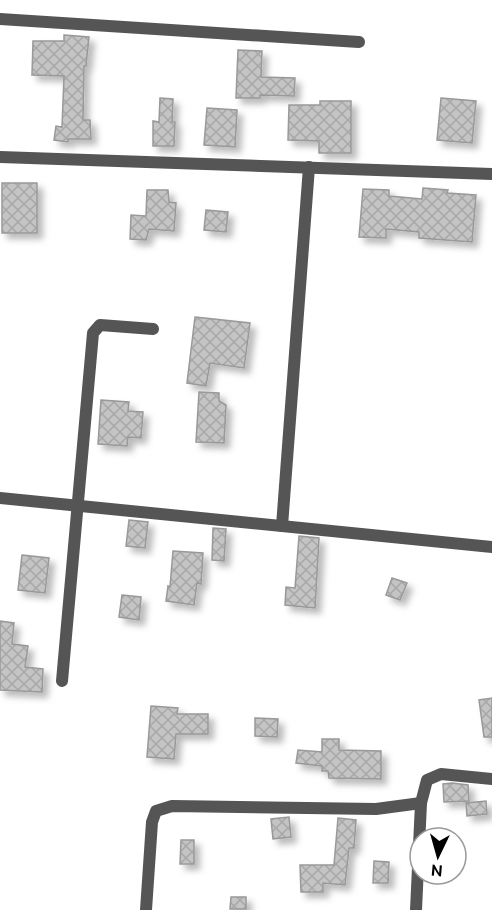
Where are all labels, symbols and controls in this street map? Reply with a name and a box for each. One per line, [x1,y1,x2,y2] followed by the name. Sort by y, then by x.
[408,826,468,886] north arrow
[430,861,443,880] text: N

